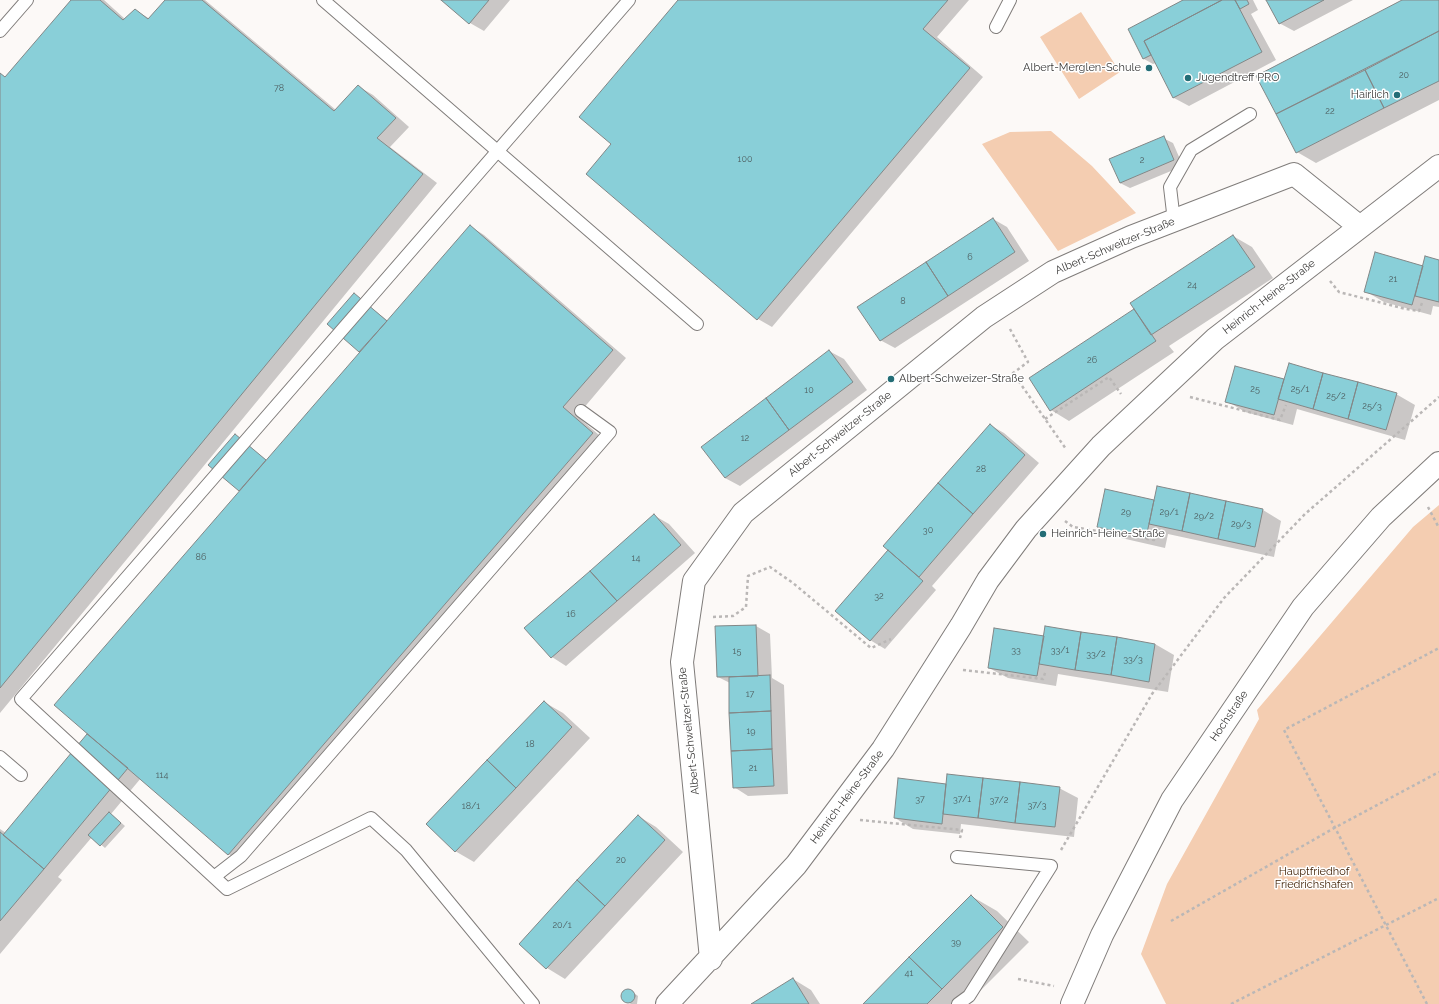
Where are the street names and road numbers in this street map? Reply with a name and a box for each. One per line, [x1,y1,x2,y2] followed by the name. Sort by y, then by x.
[1053,215,1177,277] street label: Albert-Schweitzer-Straße
[1220,257,1318,337] street label: Heinrich-Heine-Straße
[786,388,894,480] street label: Albert-Schweitzer-Straße
[676,666,702,796] street label: Albert-Schweitzer-Straße
[1207,688,1251,744] street label: Hochstraße
[808,748,886,846] street label: Heinrich-Heine-Straße

